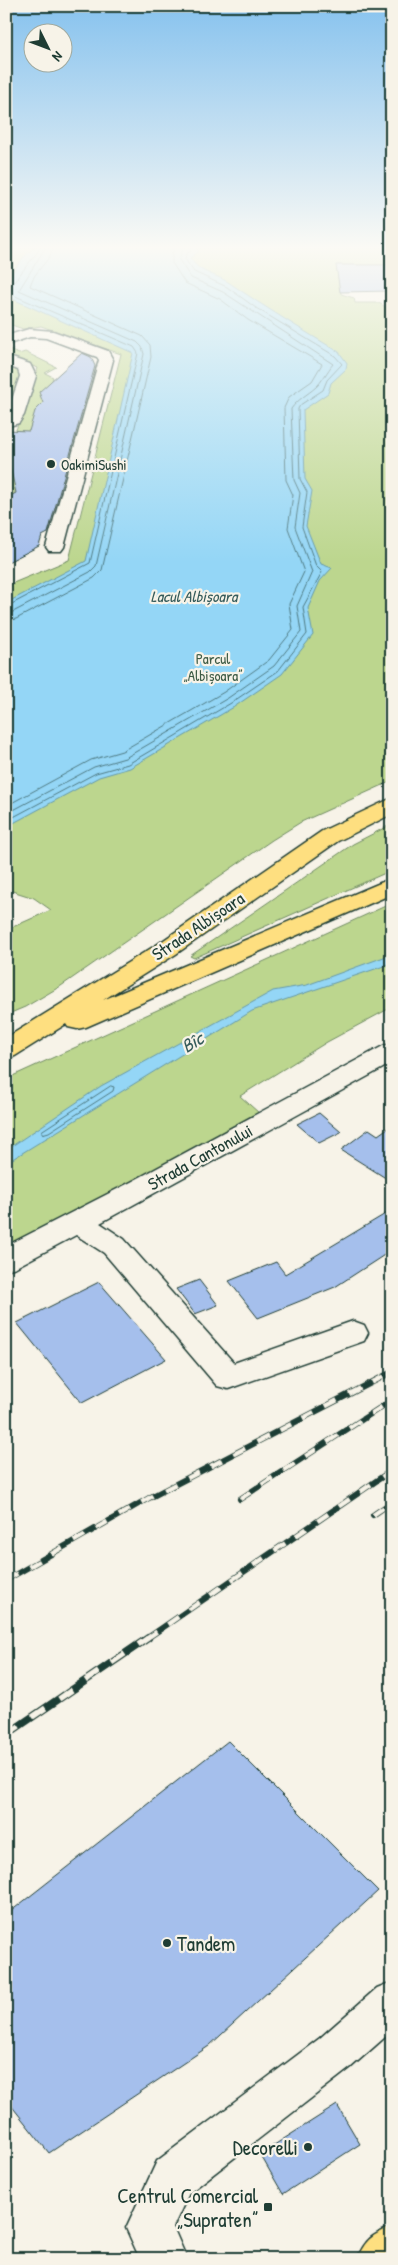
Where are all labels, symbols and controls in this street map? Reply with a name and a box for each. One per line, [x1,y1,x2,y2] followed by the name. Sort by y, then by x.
[22,22,72,72] north arrow
[48,48,68,67] text: N
[61,454,127,475] place label: OakimiSushi
[45,458,57,470] marker: OakimiSushi
[151,585,239,607] water label: Lacul Albișoara
[183,648,243,686] park label: Parcul „Albișoara”
[147,886,249,966] street label: Strada Albișoara
[176,1024,210,1059] water label: Bîc
[143,1118,257,1196] street label: Strada Cantonului
[177,1929,235,1958] place label: Tandem
[161,1937,173,1949] marker: Tandem
[233,2133,298,2162] place label: Decorelli
[302,2141,314,2153] marker: Decorelli
[117,2181,258,2234] place label: Centrul Comercial „Supraten”
[262,2201,274,2213] marker: Centrul Comercial „Supraten”

